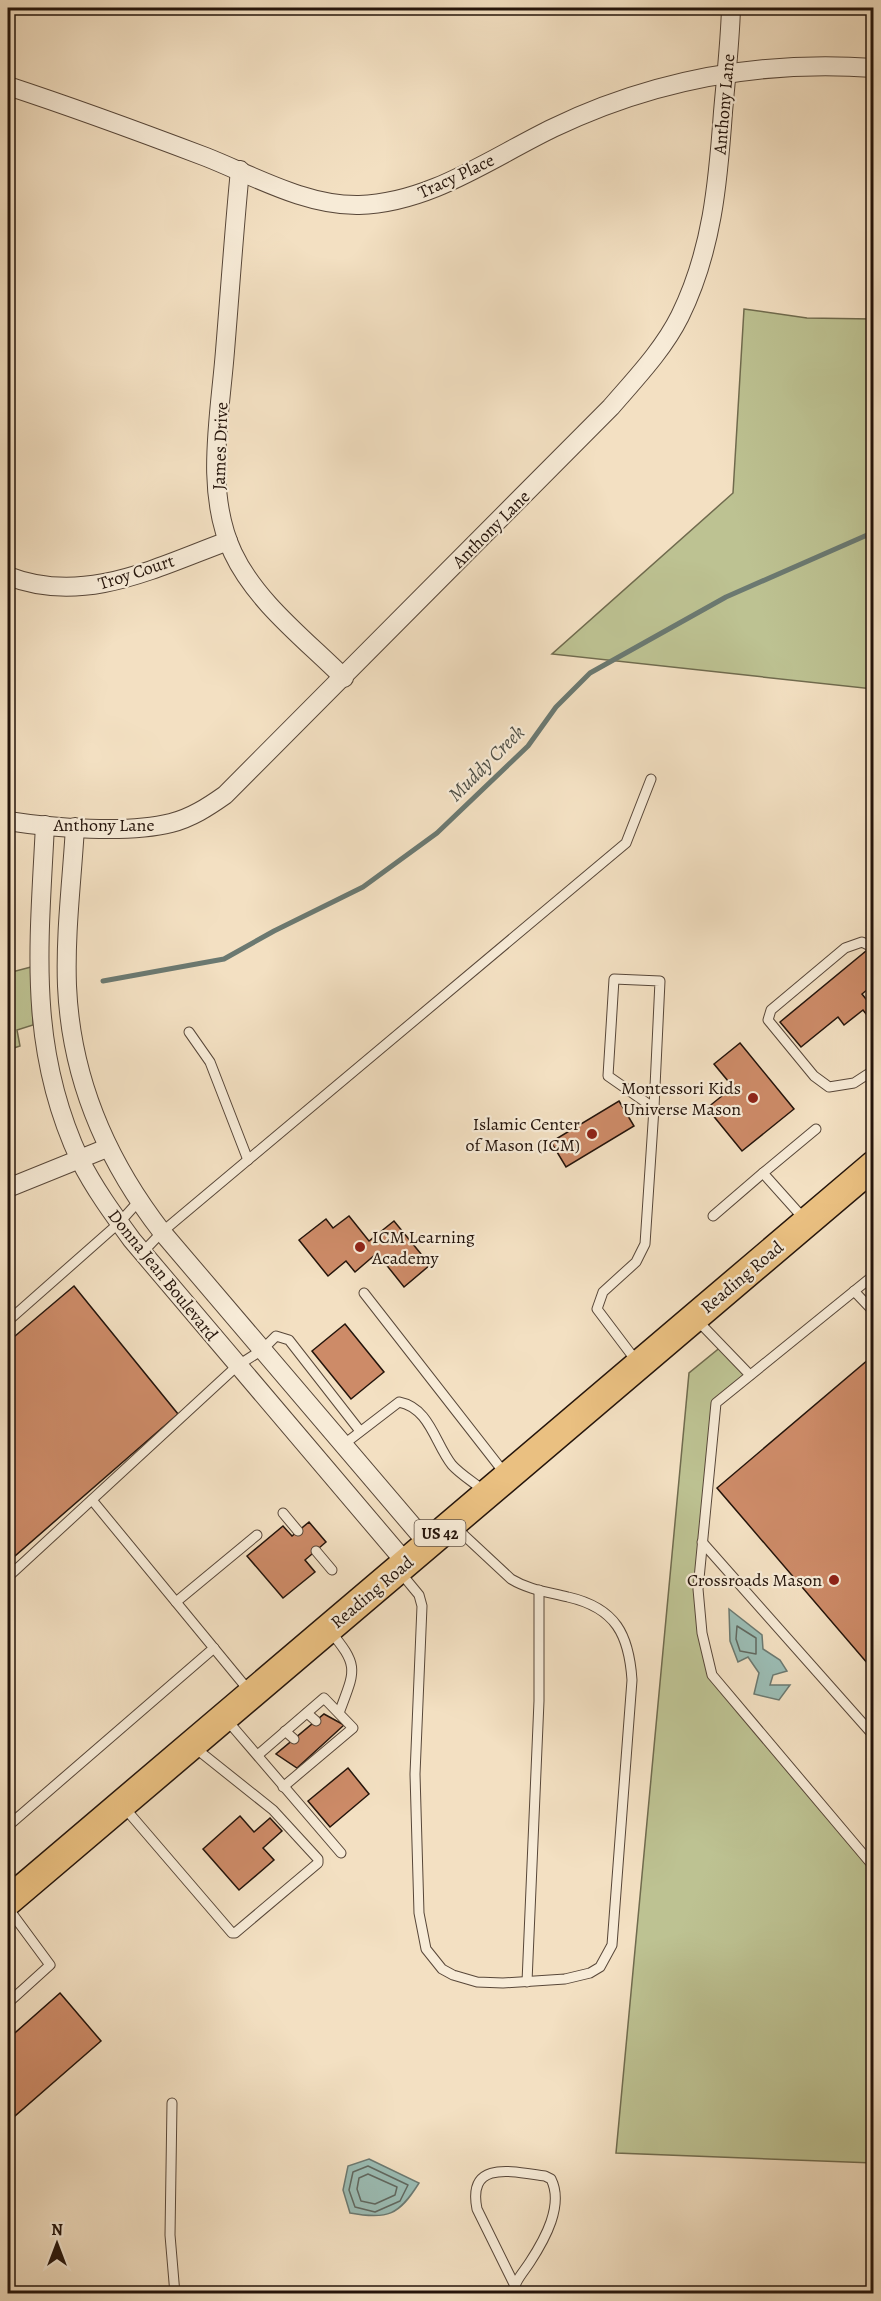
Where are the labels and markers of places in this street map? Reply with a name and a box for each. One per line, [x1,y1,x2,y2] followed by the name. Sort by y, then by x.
[621,1076,741,1121] place label: Montessori Kids Universe Mason
[746,1091,760,1105] marker: Montessori Kids Universe Mason
[466,1112,580,1157] place label: Islamic Center of Mason (ICM)
[585,1127,599,1141] marker: Islamic Center of Mason (ICM)
[371,1225,475,1270] place label: ICM Learning Academy
[353,1240,367,1254] marker: ICM Learning Academy
[687,1568,822,1592] place label: Crossroads Mason
[827,1573,841,1587] marker: Crossroads Mason

